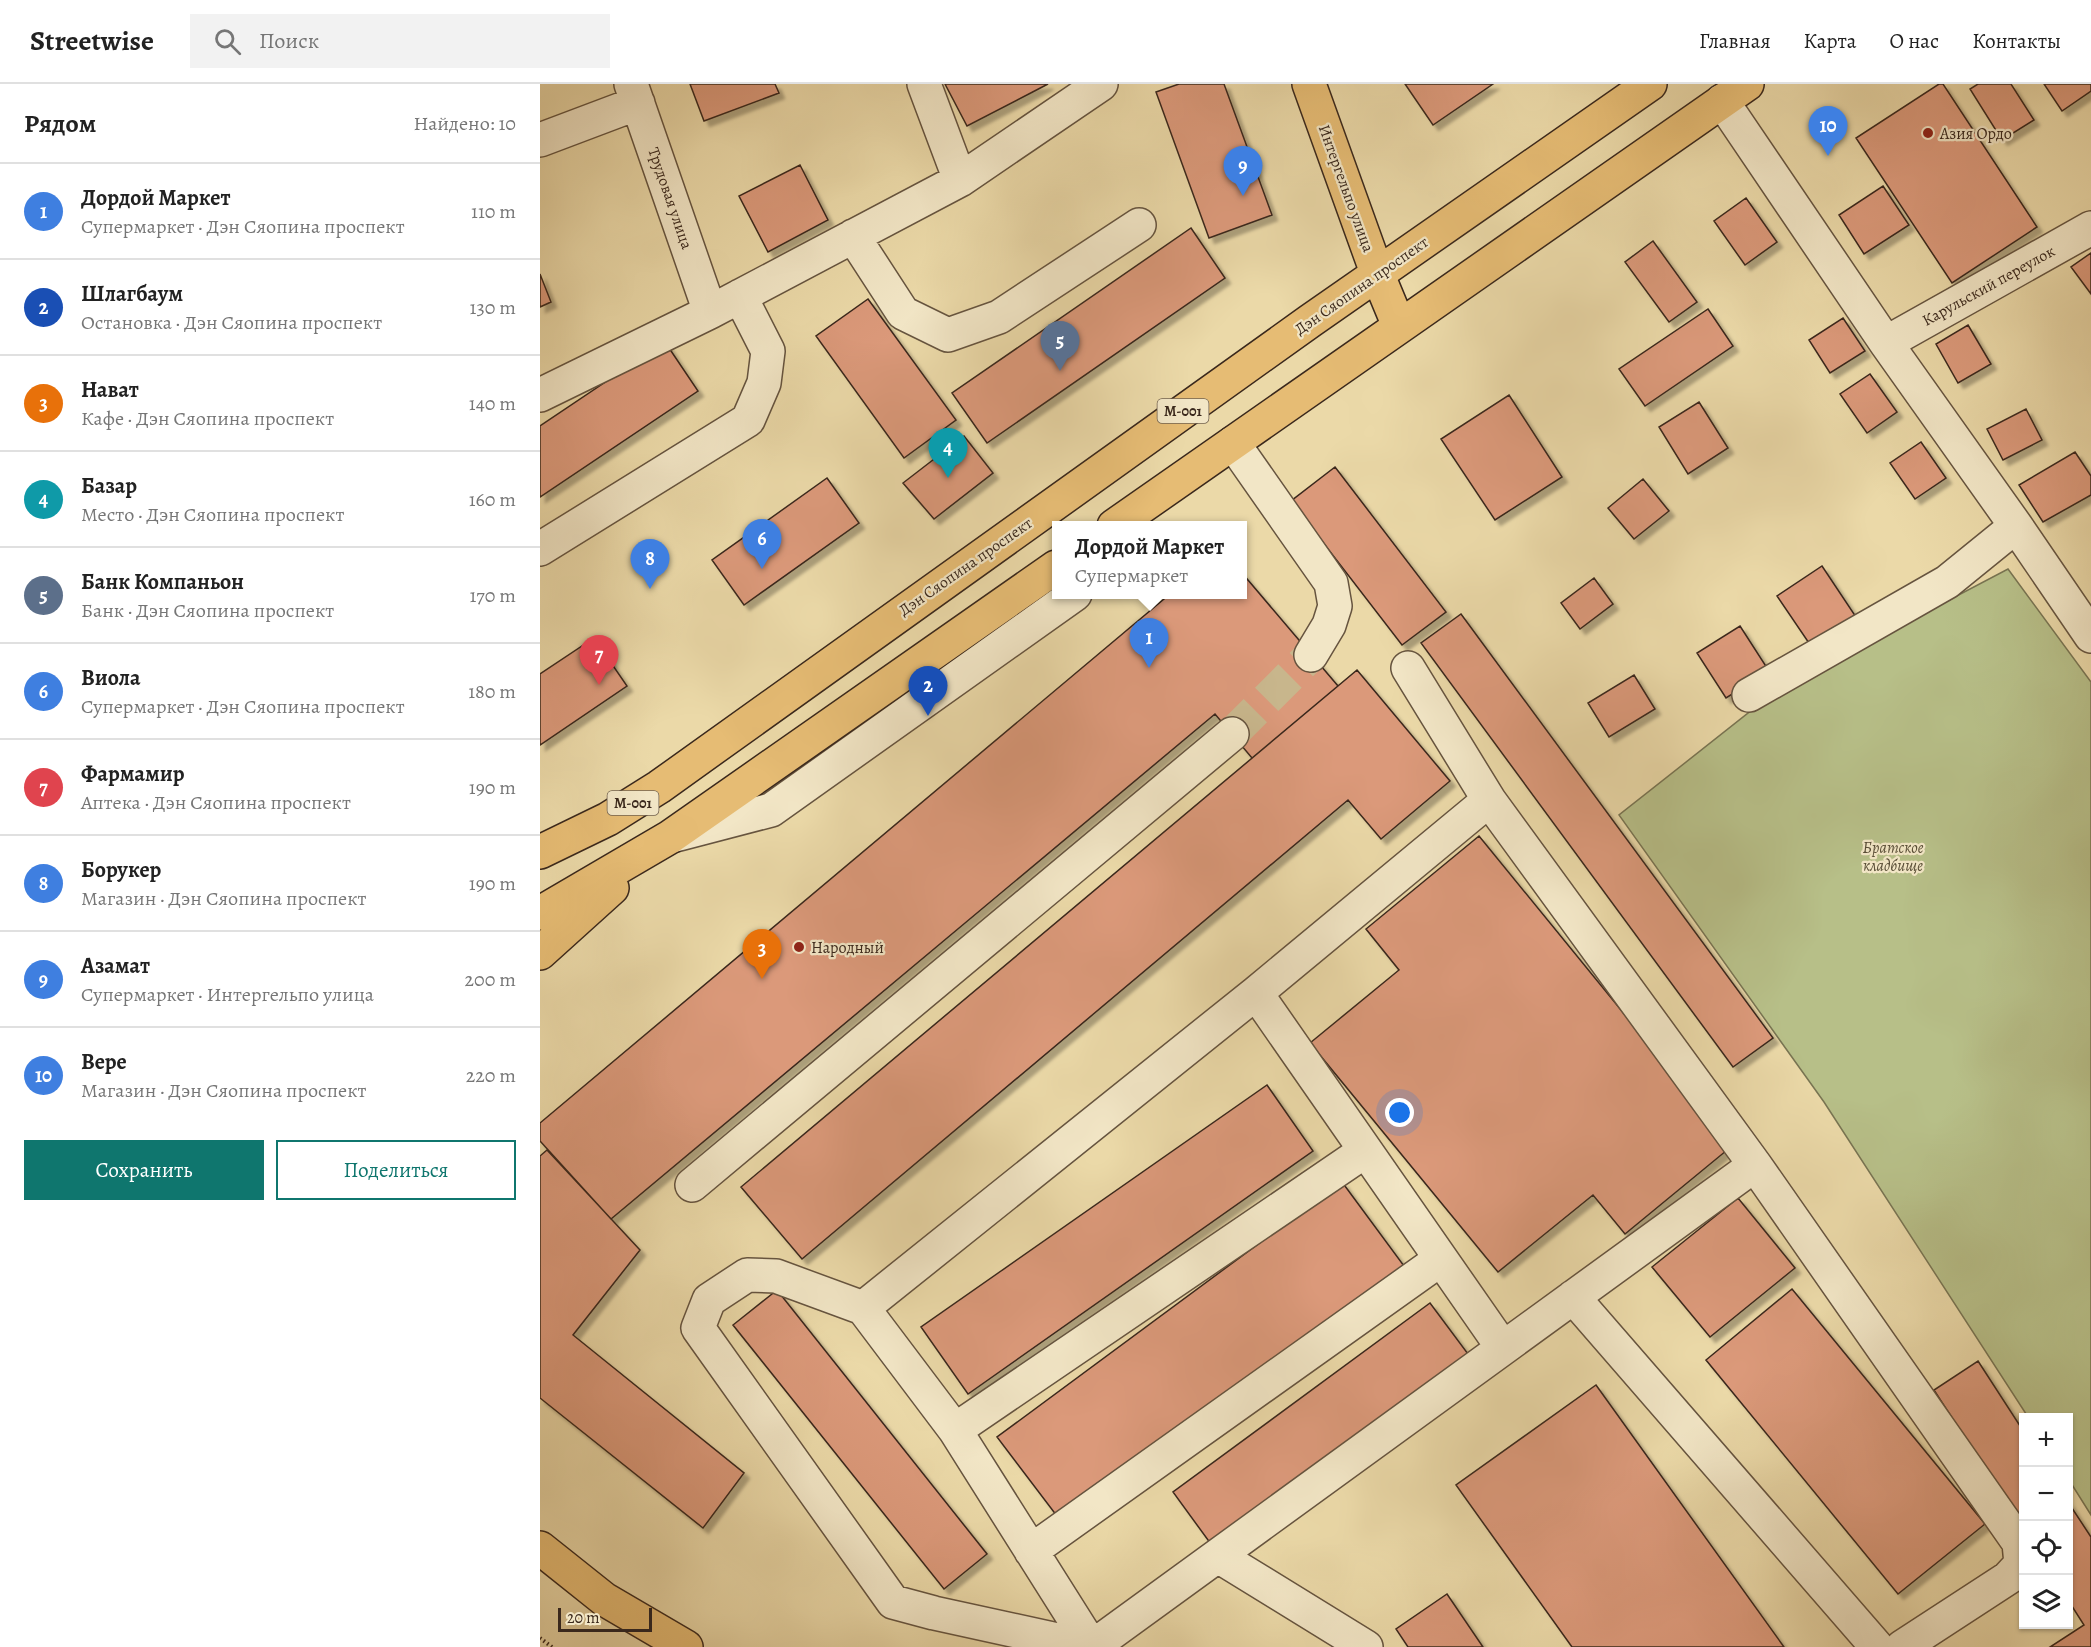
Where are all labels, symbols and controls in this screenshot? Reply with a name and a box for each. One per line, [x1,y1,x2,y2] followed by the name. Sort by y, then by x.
[190,14,610,68] search box
[30,22,154,60] text: Streetwise
[211,25,244,58] icon: search
[259,26,319,56] text: Поиск
[1699,27,1771,55] text: Главная
[1804,27,1856,55] text: Карта
[1889,27,1939,55] text: О нас
[1972,27,2061,55] text: Контакты
[24,106,96,141] text: Рядом
[1808,106,1848,156] pin: 10
[413,110,516,137] text: Найдено: 10
[1313,122,1380,256] street label: Интергельпо улица
[1939,123,2012,145] place label: Азия Ордо
[1921,126,1935,140] marker: Азия Ордо
[642,144,698,253] street label: Трудовая улица
[1224,147,1262,196] pin: 9
[81,183,230,213] text: Дордой Маркет
[40,198,47,225] text: 1
[471,198,516,225] text: 110 m
[81,213,405,240] text: Супермаркет · Дэн Сяопина проспект
[1290,231,1433,340] street label: Дэн Сяопина проспект
[1918,240,2059,332] street label: Карульский переулок
[81,279,183,309] text: Шлагбаум
[39,294,48,321] text: 2
[470,294,516,321] text: 130 m
[81,309,382,336] text: Остановка · Дэн Сяопина проспект
[1040,322,1080,371] pin: 5
[81,375,139,405] text: Нават
[39,390,48,417] text: 3
[469,390,516,417] text: 140 m
[1158,399,1208,423] road number: M-001
[81,405,334,432] text: Кафе · Дэн Сяопина проспект
[928,428,968,478] pin: 4
[81,471,137,501] text: Базар
[39,486,48,513] text: 4
[469,486,516,513] text: 160 m
[81,501,344,528] text: Место · Дэн Сяопина проспект
[894,512,1037,621] street label: Дэн Сяопина проспект
[742,520,782,569] pin: 6
[1052,521,1247,599] popup
[1075,532,1224,562] text: Дордой Маркет
[630,540,670,589] pin: 8
[1075,562,1188,589] text: Супермаркет
[81,567,244,597] text: Банк Компаньон
[39,582,48,609] text: 5
[470,582,516,609] text: 170 m
[81,597,334,624] text: Банк · Дэн Сяопина проспект
[1130,618,1168,668] pin: 1
[580,636,618,685] pin: 7
[81,663,141,693] text: Виола
[908,666,948,716] pin: 2
[39,678,48,705] text: 6
[468,678,516,705] text: 180 m
[81,693,405,720] text: Супермаркет · Дэн Сяопина проспект
[81,759,185,789] text: Фармамир
[39,774,48,801] text: 7
[469,774,516,801] text: 190 m
[81,789,351,816] text: Аптека · Дэн Сяопина проспект
[608,791,658,815] road number: M-001
[1862,837,1924,877] park label: Братское кладбище
[81,855,161,885] text: Борукер
[39,870,48,897] text: 8
[469,870,516,897] text: 190 m
[81,885,366,912] text: Магазин · Дэн Сяопина проспект
[742,930,782,979] pin: 3
[811,937,884,959] place label: Народный
[792,940,806,954] marker: Народный
[81,951,150,981] text: Азамат
[39,966,48,993] text: 9
[465,966,516,993] text: 200 m
[81,981,374,1008] text: Супермаркет · Интергельпо улица
[81,1047,127,1077] text: Вере
[35,1062,52,1089] text: 10
[466,1062,516,1089] text: 220 m
[81,1077,366,1104] text: Магазин · Дэн Сяопина проспект
[1385,1098,1414,1127] your location
[24,1140,264,1200] button: Сохранить
[276,1140,516,1200] button: Поделиться
[2019,1413,2073,1629] map controls
[2019,1413,2073,1467] button: +
[2019,1467,2073,1521] button: −
[2019,1521,2073,1575] button: locate
[2019,1575,2073,1629] button: layers
[558,1605,652,1632] scale bar
[567,1607,600,1629] text: 20 m

